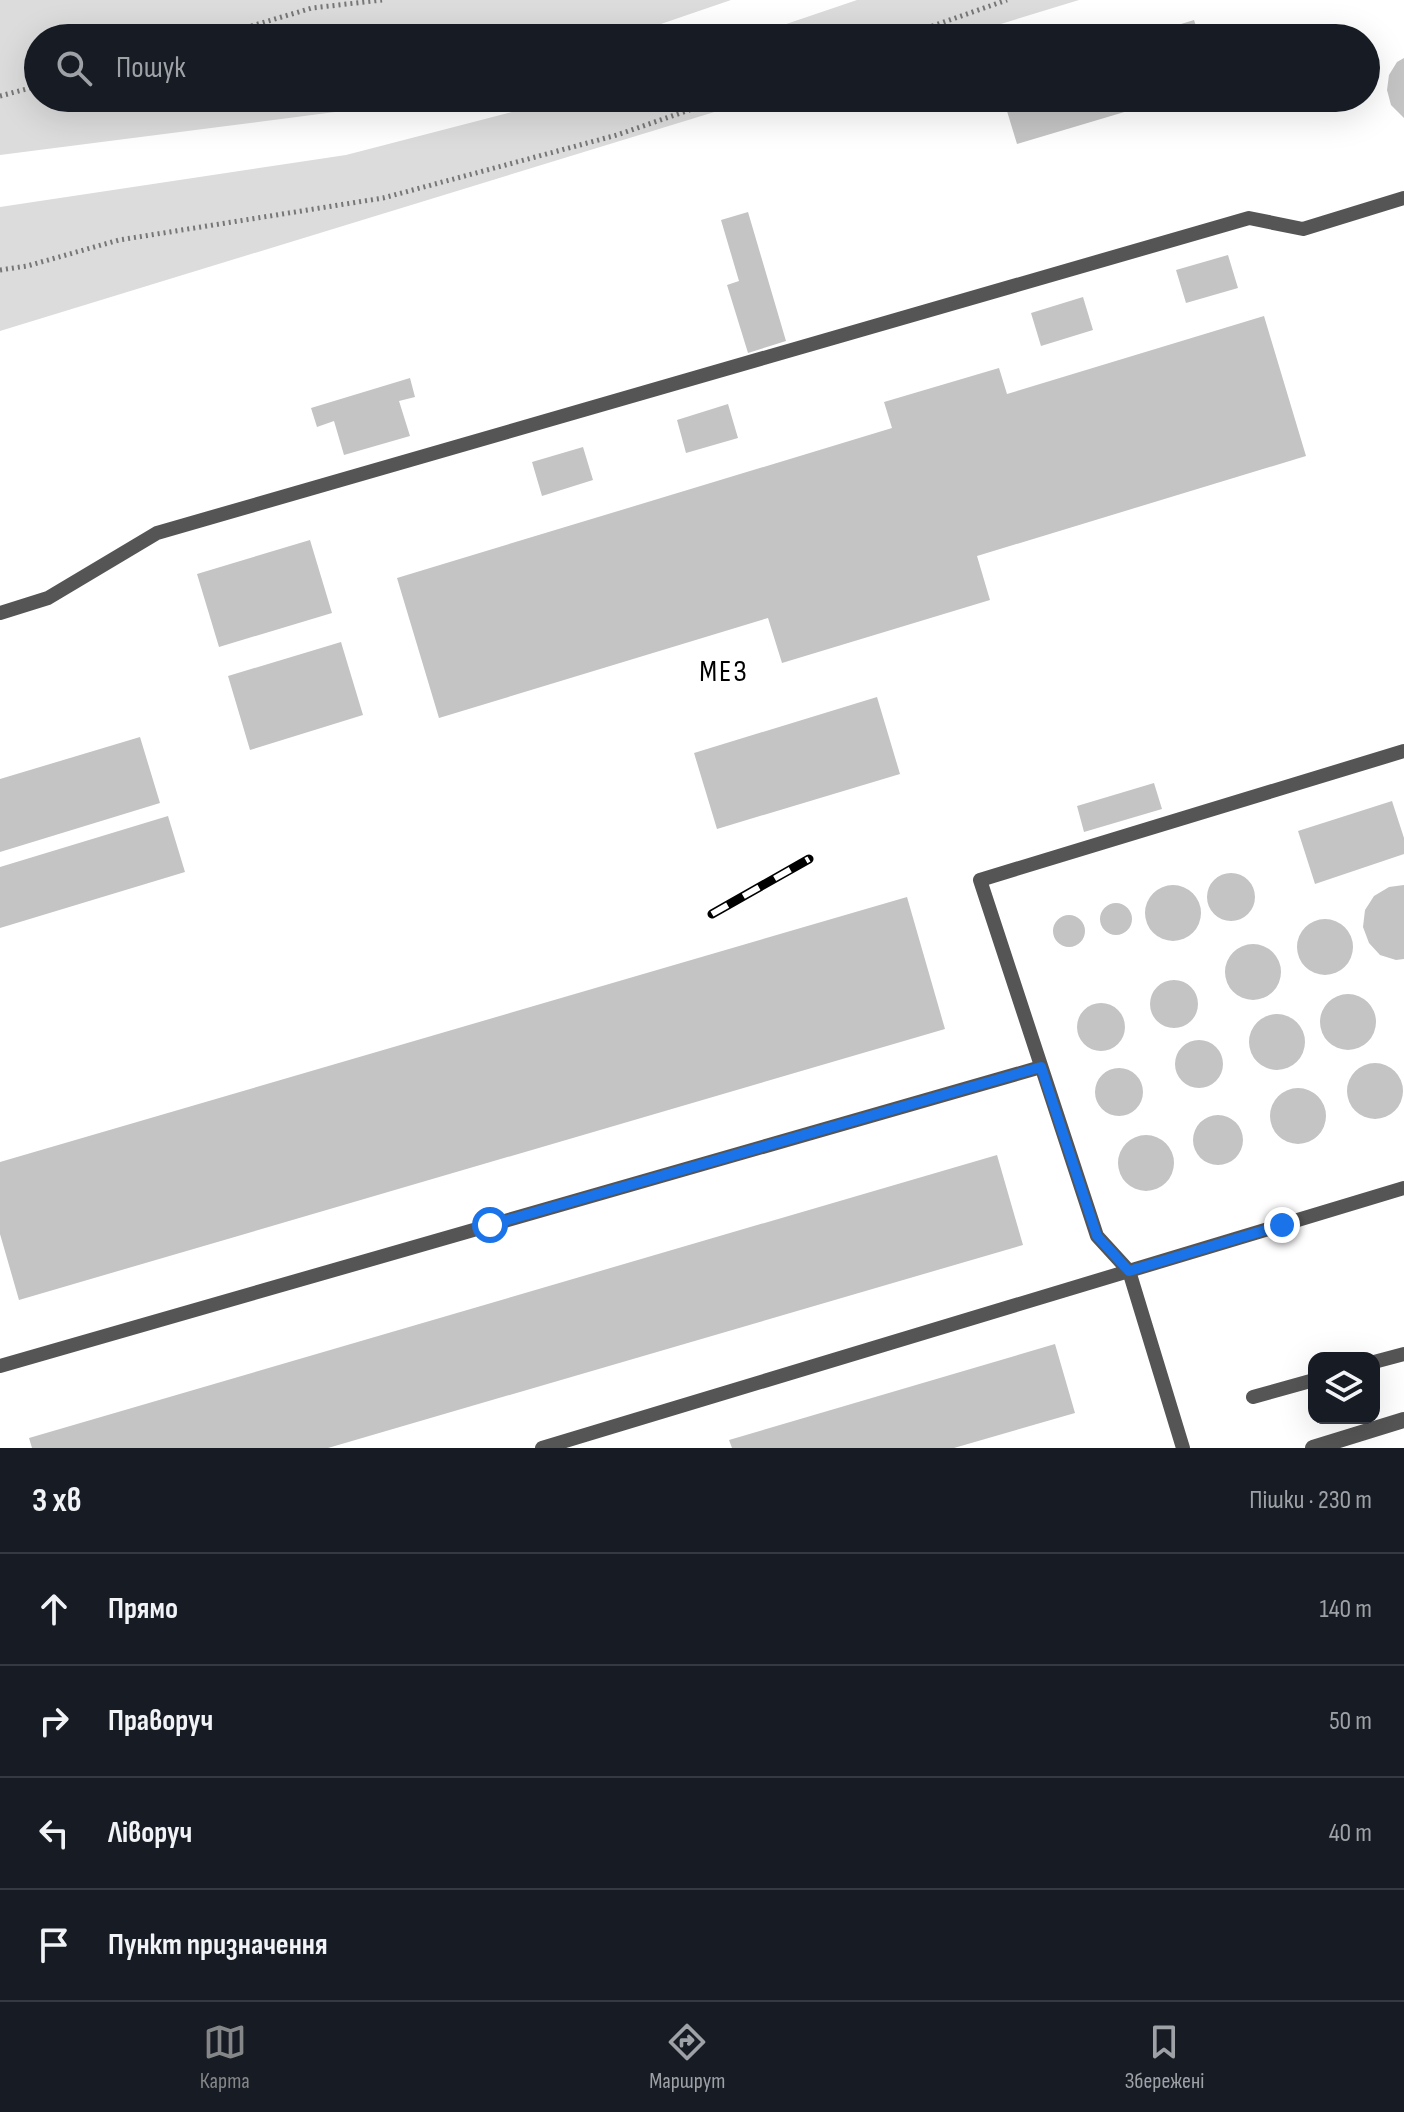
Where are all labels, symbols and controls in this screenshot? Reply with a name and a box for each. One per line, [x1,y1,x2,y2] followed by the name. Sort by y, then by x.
[24,24,1380,112] search box
[52,46,96,90] icon: search
[116,50,186,86] text: Пошук
[699,654,749,690] district label: МЕЗ
[472,1207,508,1243] route start
[1264,1207,1300,1243] route end
[1308,1352,1380,1424] map controls
[1308,1352,1380,1424] button: layers
[32,1480,82,1521] text: 3 хв
[1249,1485,1372,1516] text: Пішки · 230 m
[32,1587,76,1631] icon: ahead
[108,1591,178,1627] text: Прямо
[1320,1594,1372,1625] text: 140 m
[32,1699,76,1743] icon: right
[108,1703,213,1739] text: Праворуч
[1329,1706,1372,1737] text: 50 m
[32,1811,76,1855] icon: left
[108,1815,192,1851] text: Ліворуч
[1329,1818,1372,1849] text: 40 m
[32,1923,76,1967] icon: arrive
[108,1927,328,1963] text: Пункт призначення
[200,2020,250,2095] tab: Карта
[649,2020,725,2095] tab: Маршрут
[1125,2020,1204,2095] tab: Збережені

